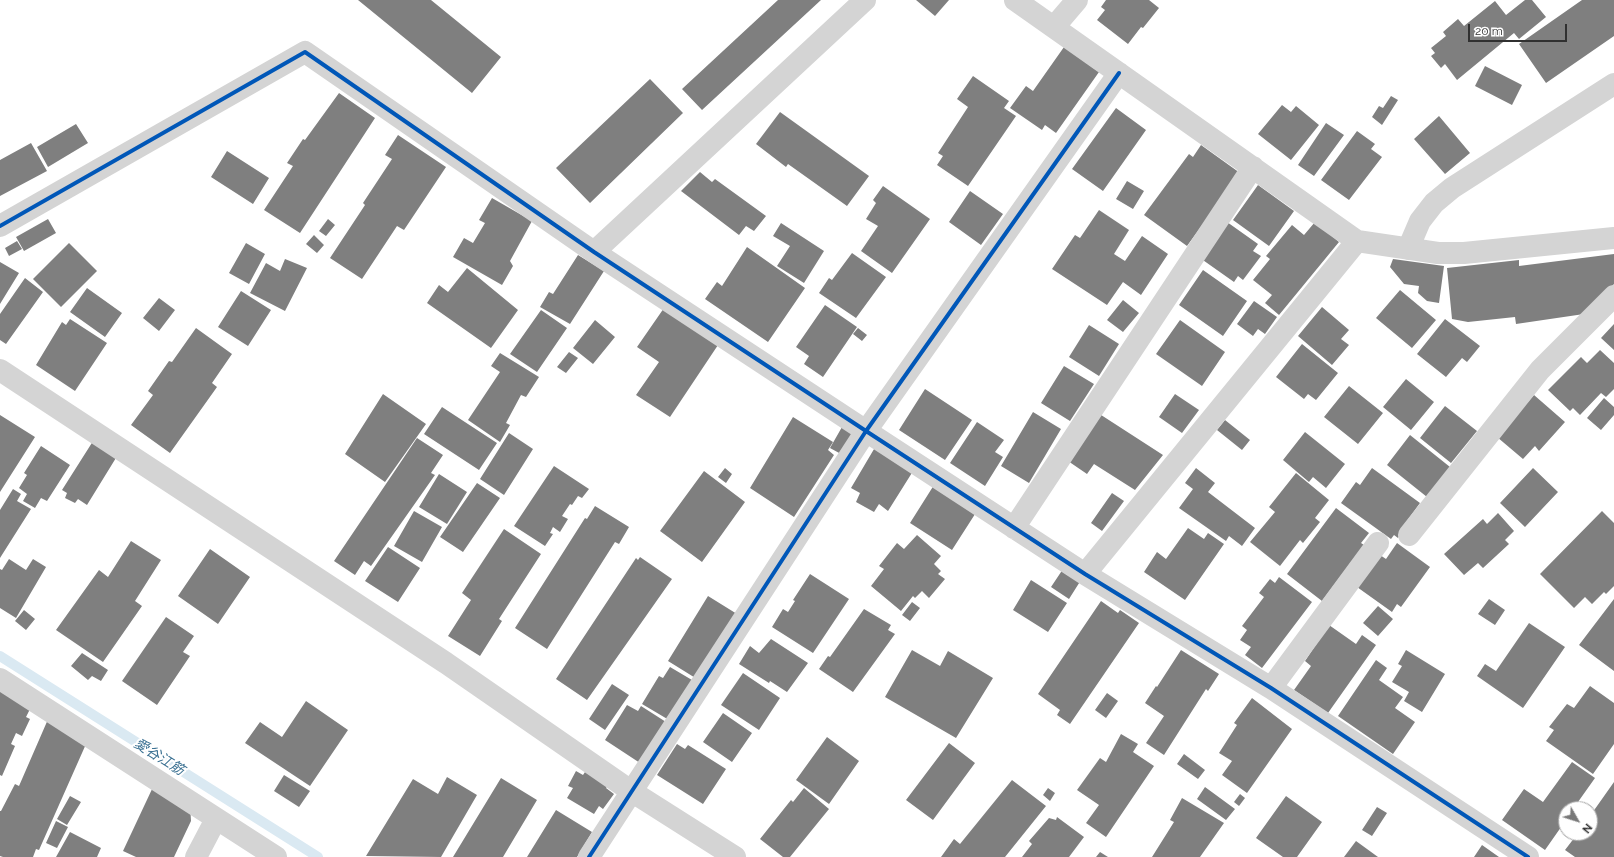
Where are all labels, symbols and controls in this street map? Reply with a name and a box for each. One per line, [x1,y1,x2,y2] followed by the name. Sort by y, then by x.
[1470,16,1569,42] scale bar
[1475,24,1503,38] text: 20 m
[131,735,187,779] water label: 愛谷江筋
[1558,801,1598,841] north arrow
[1579,821,1595,836] text: N

